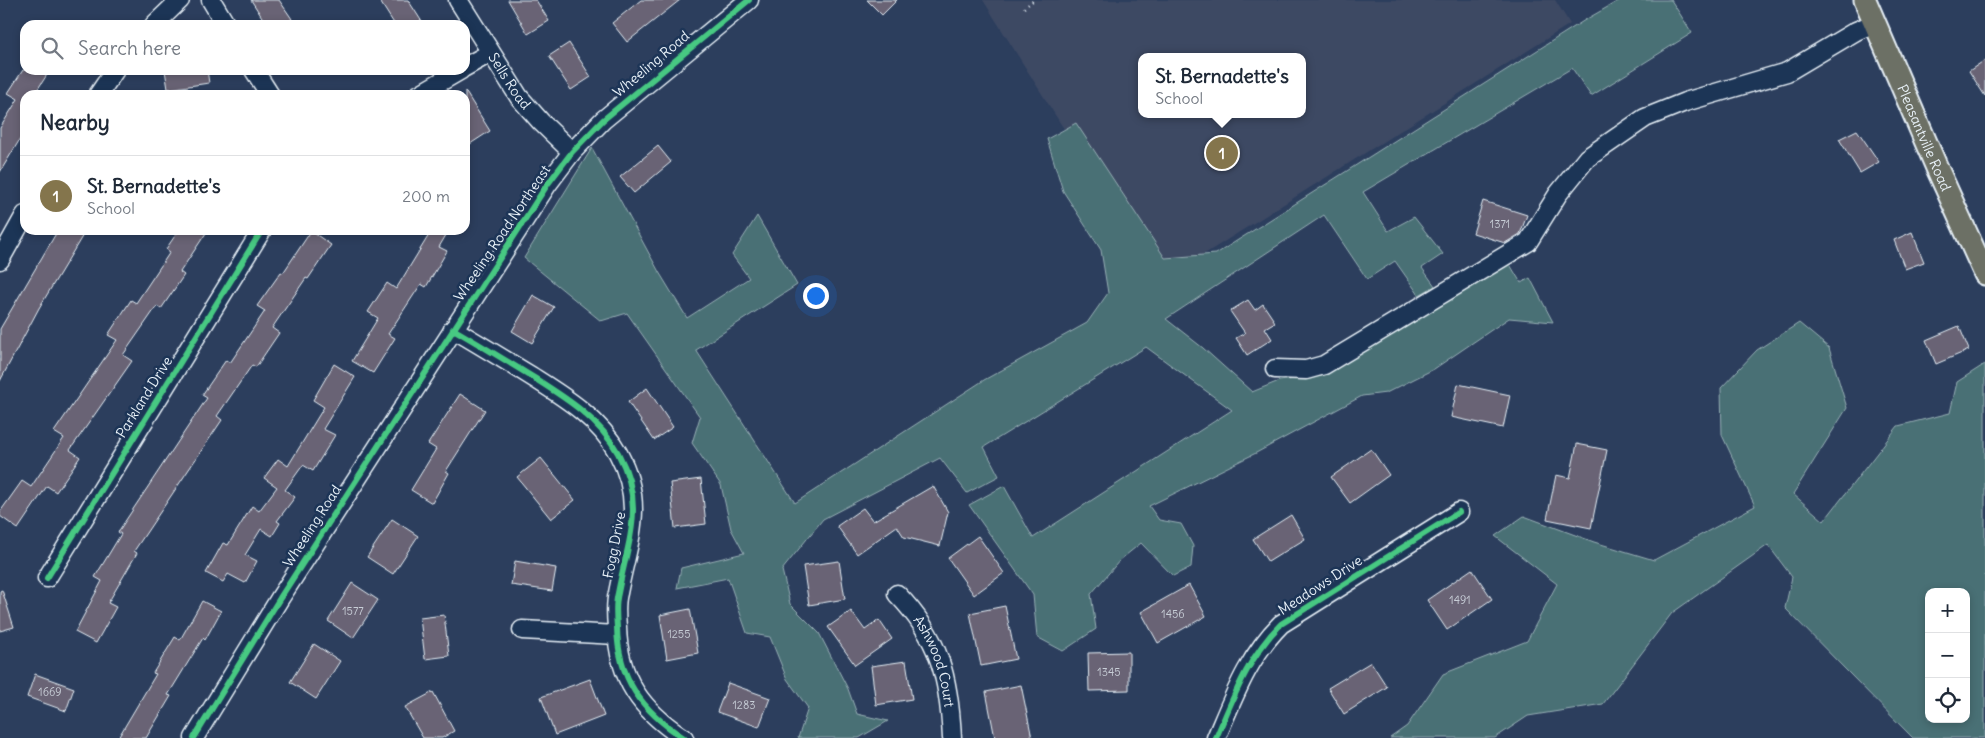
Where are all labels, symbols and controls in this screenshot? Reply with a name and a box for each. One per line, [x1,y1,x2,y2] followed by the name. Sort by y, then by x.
[20,20,470,75] search box
[609,27,693,101] street label: Wheeling Road
[38,34,66,62] icon: search
[78,36,181,60] text: Search here
[484,49,535,113] street label: Sells Road
[1138,53,1306,118] popup
[1155,64,1289,88] text: St. Bernadette's
[1893,82,1955,194] street label: Pleasantville Road
[1155,88,1203,108] text: School
[40,109,110,136] text: Nearby
[1206,134,1238,172] pin: 1
[450,161,554,304] street label: Wheeling Road Northeast
[87,174,221,198] text: St. Bernadette's
[53,186,59,206] text: 1
[402,186,450,206] text: 200 m
[87,198,135,218] text: School
[1490,217,1510,231] house number: 1371
[803,283,829,309] your location
[112,353,176,441] street label: Parkland Drive
[279,482,345,570] street label: Wheeling Road
[599,510,629,580] street label: Fogg Drive
[1275,551,1365,619] street label: Meadows Drive
[1925,588,1970,723] map controls
[1925,588,1970,633] button: +
[1449,593,1471,607] house number: 1491
[342,604,364,618] house number: 1577
[1161,607,1185,621] house number: 1456
[910,612,959,709] street label: Ashwood Court
[667,627,691,641] house number: 1255
[1925,633,1970,678] button: −
[1097,665,1121,679] house number: 1345
[1925,678,1970,723] button: locate
[38,685,62,699] house number: 1669
[733,698,755,712] house number: 1283

